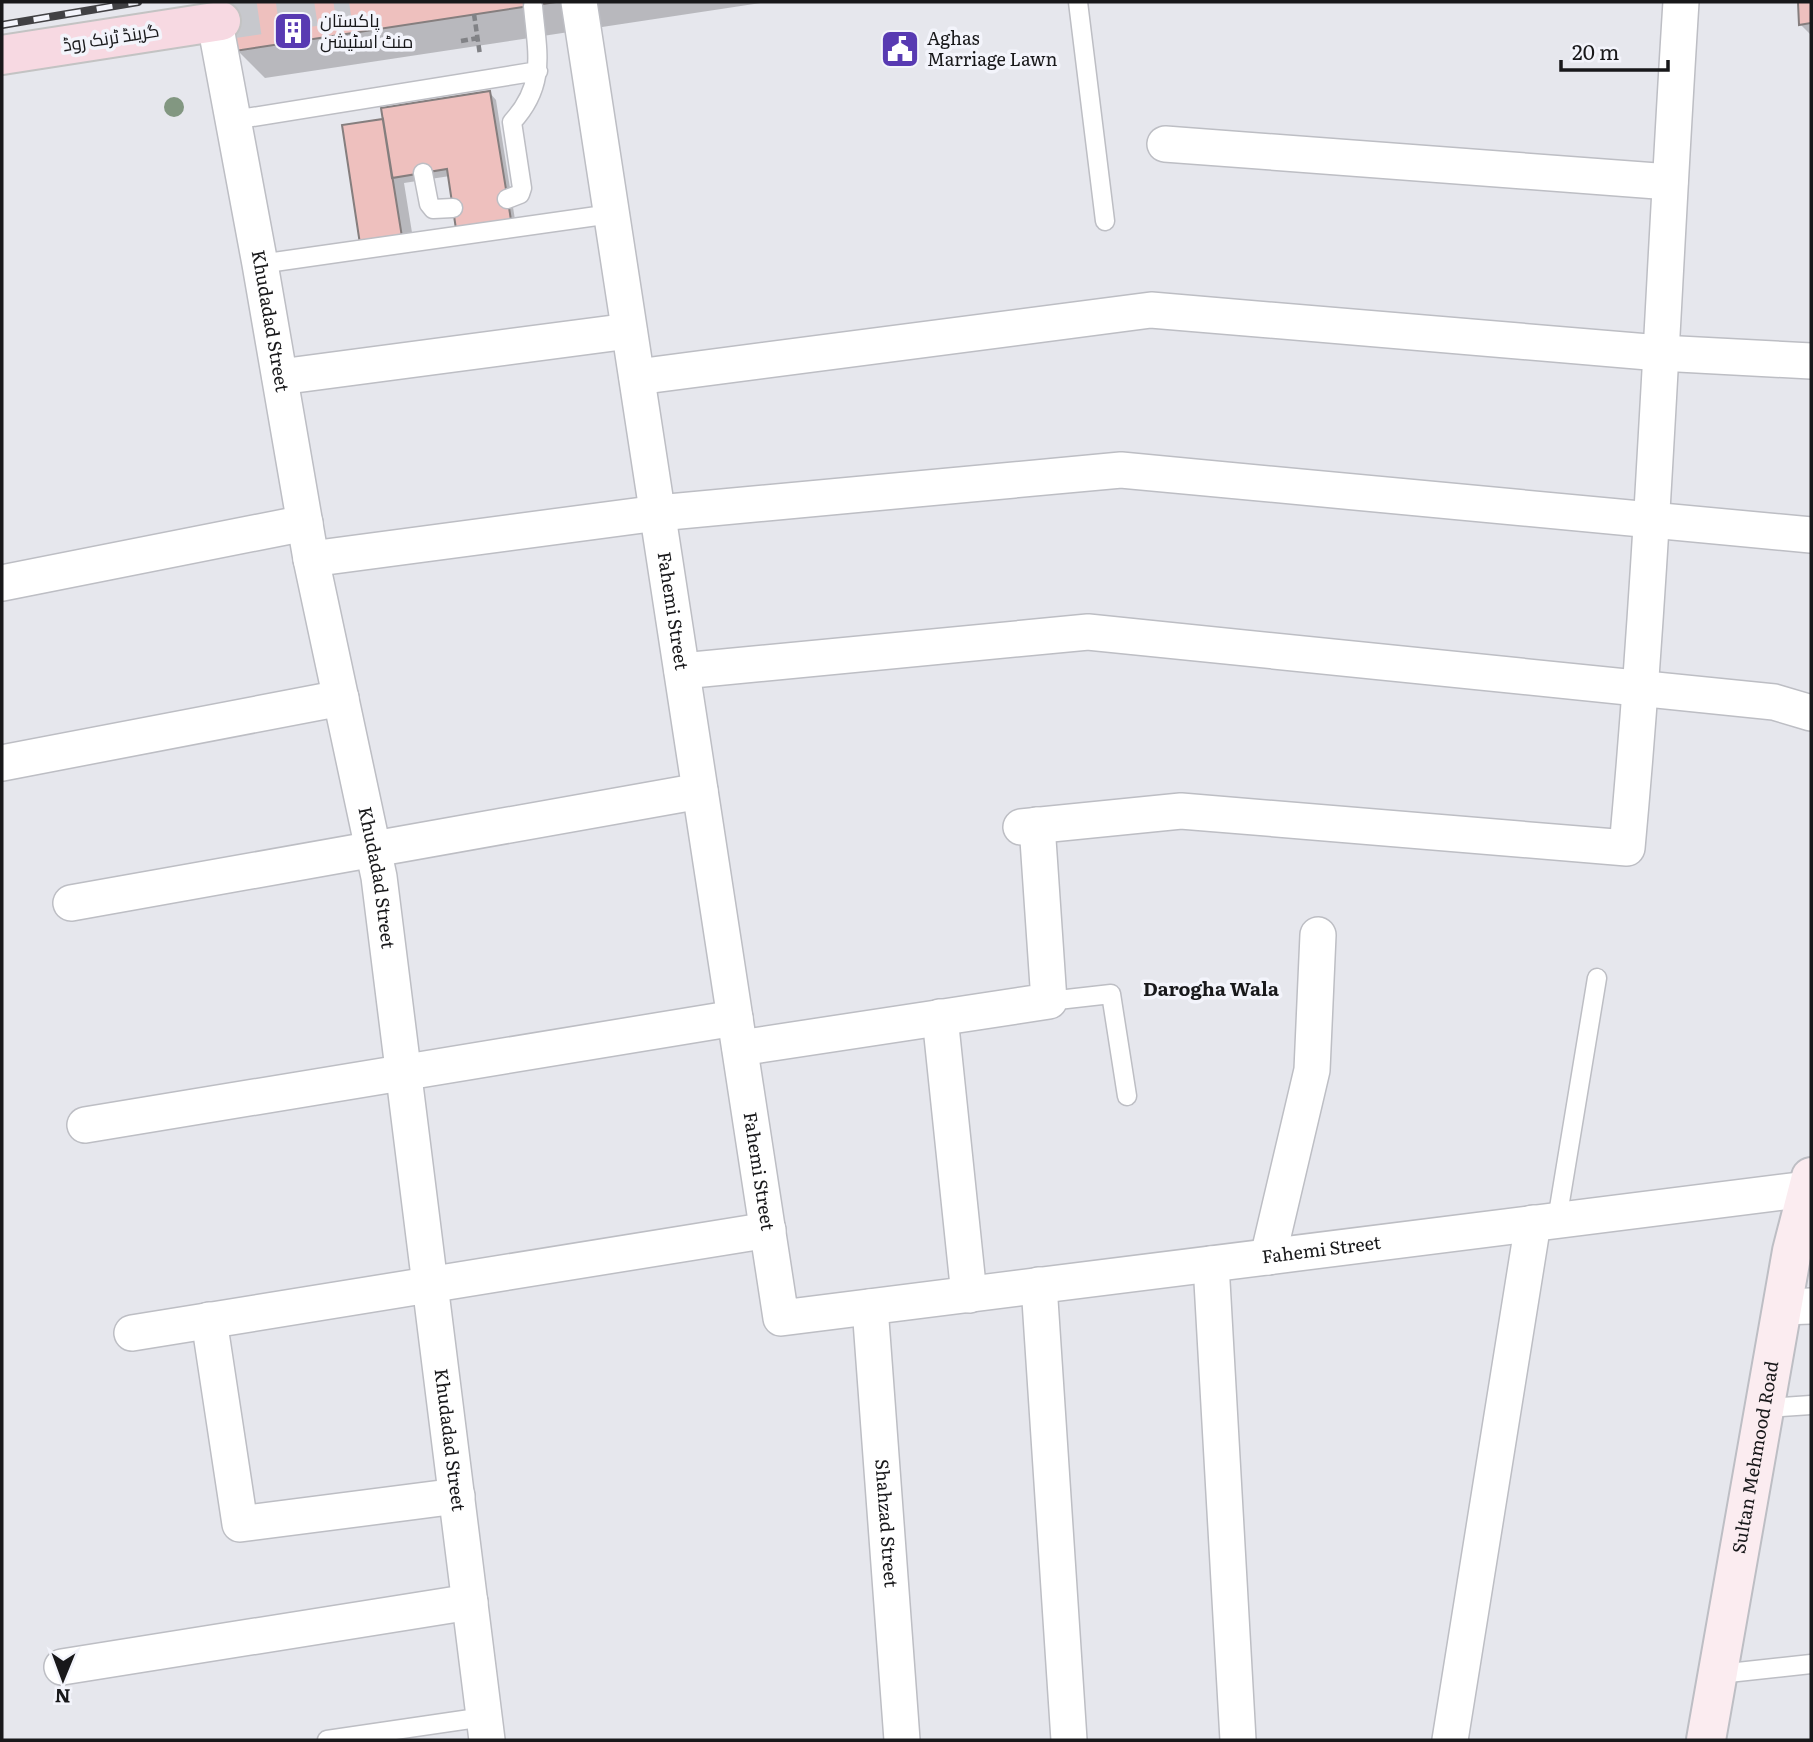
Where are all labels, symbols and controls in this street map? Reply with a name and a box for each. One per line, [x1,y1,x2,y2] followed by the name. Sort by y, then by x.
[320,6,413,54] place label: پاکستان منٹ اسٹیشن
[272,10,314,52] building icon: پاکستان منٹ اسٹیشن
[61,16,161,57] street label: گرینڈ ٹرنک روڈ
[927,24,1058,72] place label: Aghas Marriage Lawn
[879,28,921,70] public building icon: Aghas Marriage Lawn
[1561,28,1668,72] scale bar
[1572,35,1619,66] text: 20 m
[246,247,297,395] street label: Khudadad Street
[652,549,696,673] street label: Fahemi Street
[352,804,403,951] street label: Khudadad Street
[1143,974,1279,1002] district label: Darogha Wala
[738,1110,782,1233] street label: Fahemi Street
[1260,1228,1383,1269] street label: Fahemi Street
[1724,1359,1784,1556] street label: Sultan Mehmood Road
[429,1367,473,1513] street label: Khudadad Street
[869,1458,906,1589] street label: Shahzad Street
[28,1644,98,1714] north arrow
[54,1683,71,1711] text: N

